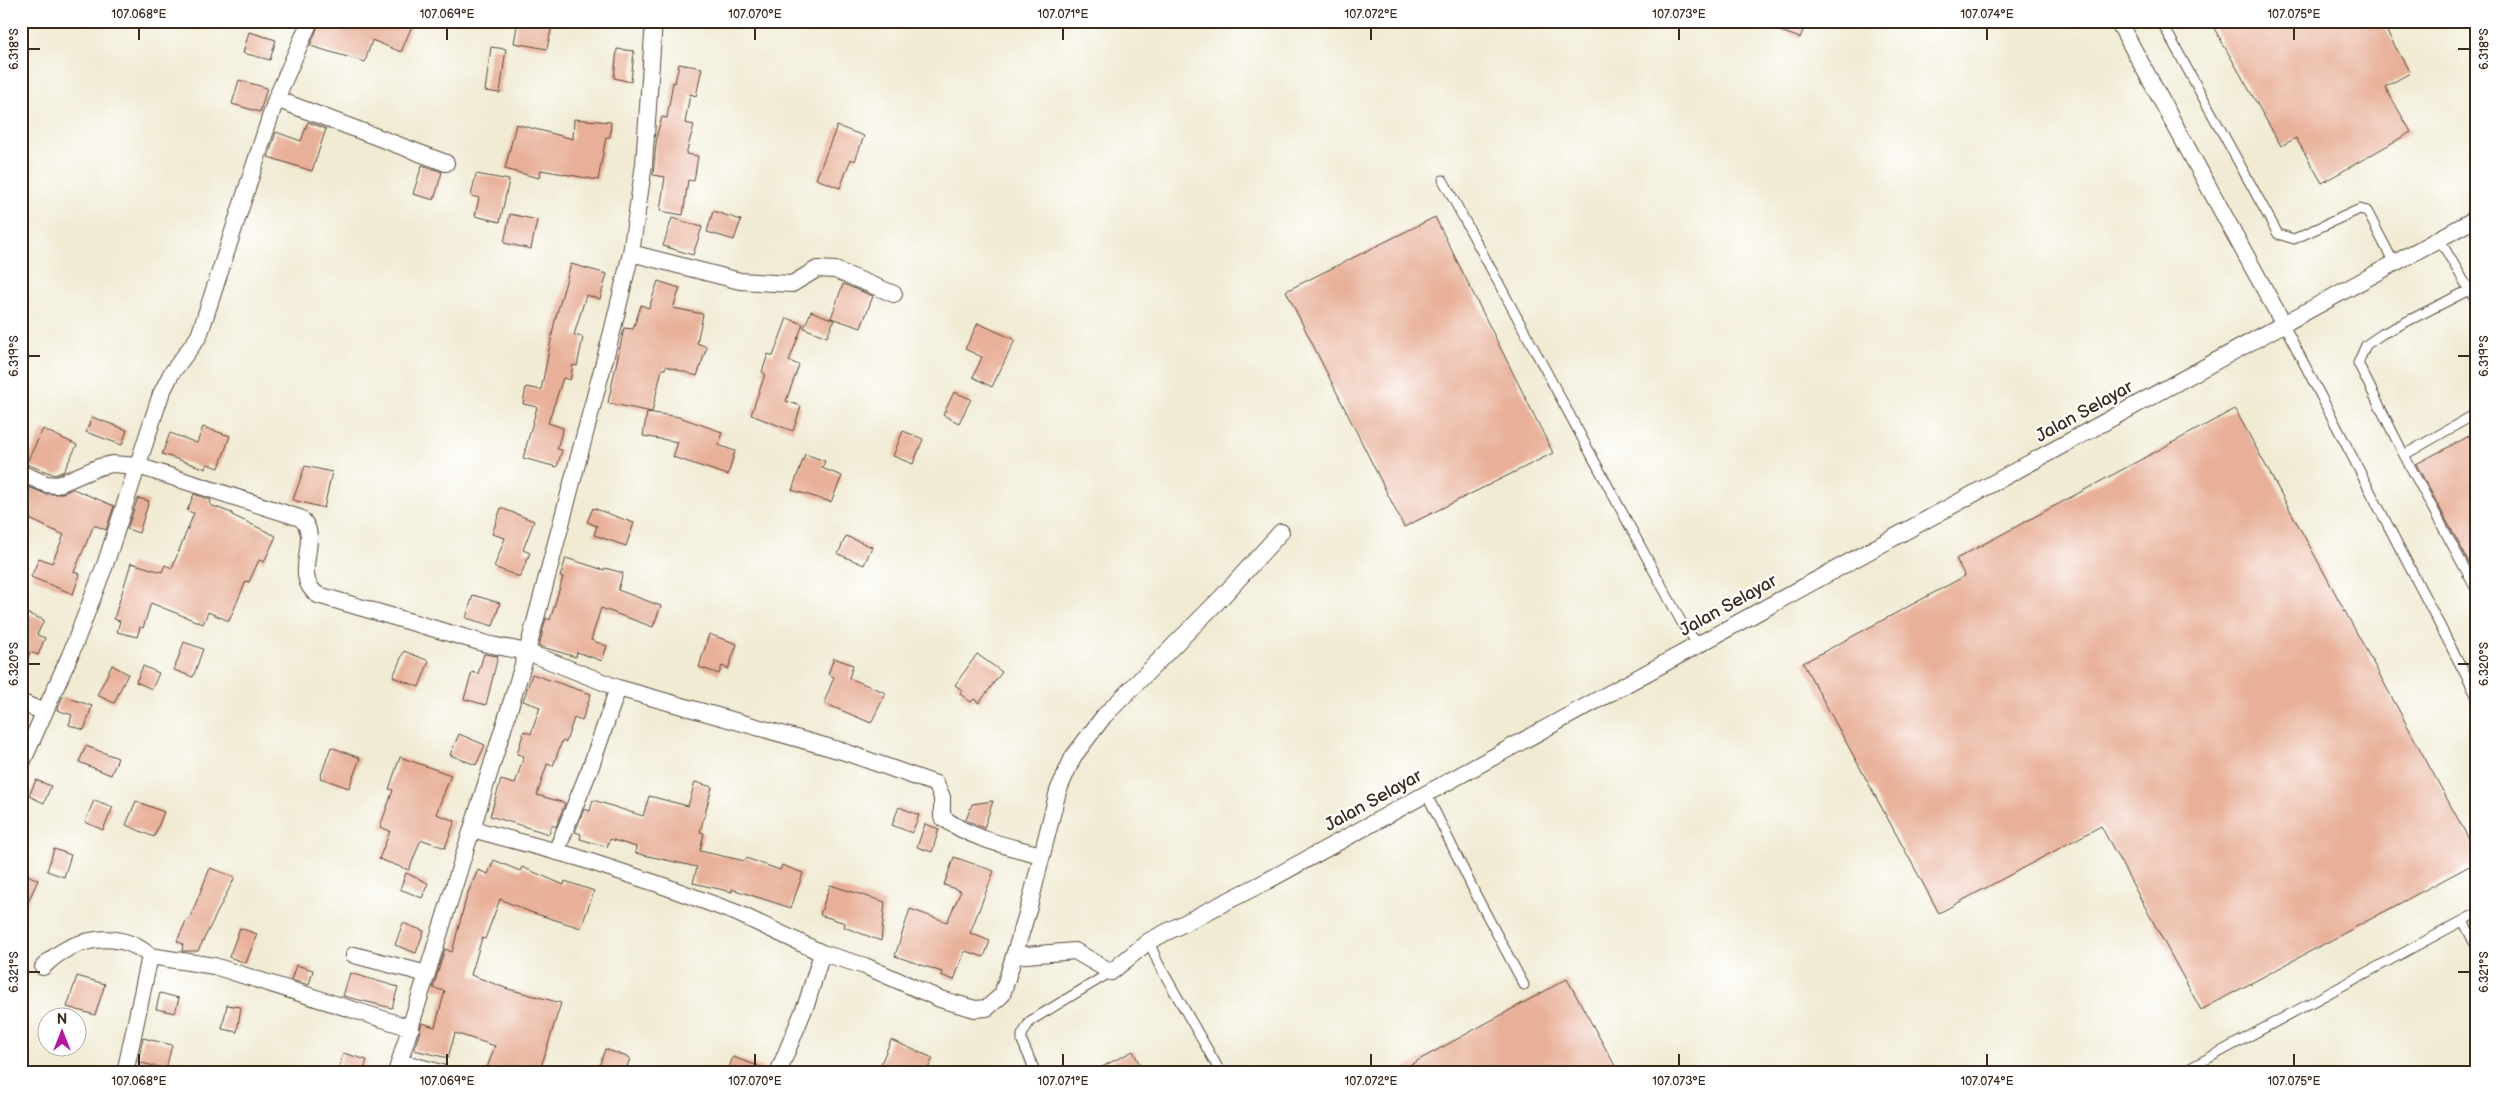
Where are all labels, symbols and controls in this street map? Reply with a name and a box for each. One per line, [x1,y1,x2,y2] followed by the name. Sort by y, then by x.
[112,7,166,22] text: 107.068°E
[420,7,474,22] text: 107.069°E
[728,7,782,22] text: 107.070°E
[1038,7,1089,22] text: 107.071°E
[1344,7,1398,22] text: 107.072°E
[1652,7,1706,22] text: 107.073°E
[1960,7,2014,22] text: 107.074°E
[2267,7,2321,22] text: 107.075°E
[7,28,22,70] text: 6.318°S
[2477,28,2492,70] text: 6.318°S
[7,335,22,377] text: 6.319°S
[2477,335,2492,377] text: 6.319°S
[2032,376,2137,447] street label: Jalan Selayar
[1676,570,1781,641] street label: Jalan Selayar
[7,642,22,686] text: 6.320°S
[2477,642,2492,686] text: 6.320°S
[1321,765,1426,836] street label: Jalan Selayar
[7,951,22,993] text: 6.321°S
[2477,951,2492,993] text: 6.321°S
[38,1006,88,1056] north arrow
[57,1011,67,1028] text: N
[112,1074,166,1089] text: 107.068°E
[420,1074,474,1089] text: 107.069°E
[728,1074,782,1089] text: 107.070°E
[1038,1074,1089,1089] text: 107.071°E
[1344,1074,1398,1089] text: 107.072°E
[1652,1074,1706,1089] text: 107.073°E
[1960,1074,2014,1089] text: 107.074°E
[2267,1074,2321,1089] text: 107.075°E

